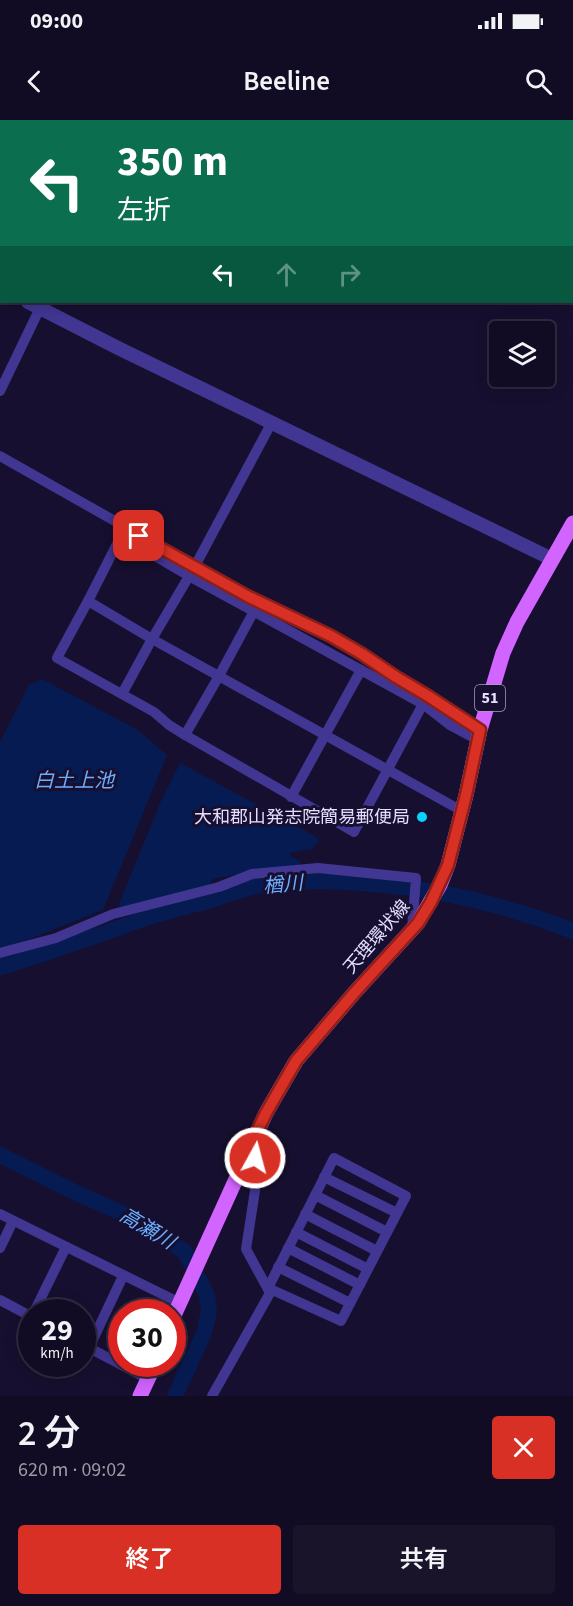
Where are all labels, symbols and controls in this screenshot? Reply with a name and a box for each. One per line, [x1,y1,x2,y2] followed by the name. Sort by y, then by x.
[30,5,83,37] text: 09:00
[243,62,330,101] text: Beeline
[18,65,51,98] icon: back
[522,65,555,98] icon: search
[117,132,228,192] text: 350 m
[18,144,96,222] icon: left
[117,191,171,230] text: 左折
[207,258,240,291] icon: left
[270,258,303,291] icon: ahead
[333,258,366,291] icon: right
[489,321,555,387] map controls
[489,321,555,387] button: layers
[113,510,164,561] pin
[122,519,155,552] icon: arrive
[475,685,505,711] road number: 51
[34,767,116,795] water label: 白土上池
[194,805,410,830] place label: 大和郡山発志院簡易郵便局
[415,810,429,824] marker: 大和郡山発志院簡易郵便局
[262,869,306,901] water label: 楢川
[338,895,416,979] street label: 天理環状線
[223,1126,287,1190] position arrow
[114,1202,182,1257] water label: 高瀬川
[108,1299,186,1377] speed limit sign: 30
[41,1309,73,1352] text: 29
[40,1343,74,1364] text: km/h
[18,1408,80,1459] text: 2 分
[492,1416,555,1479] button: close
[18,1456,126,1484] text: 620 m · 09:02
[18,1525,281,1594] button: 終了
[293,1525,555,1594] button: 共有

